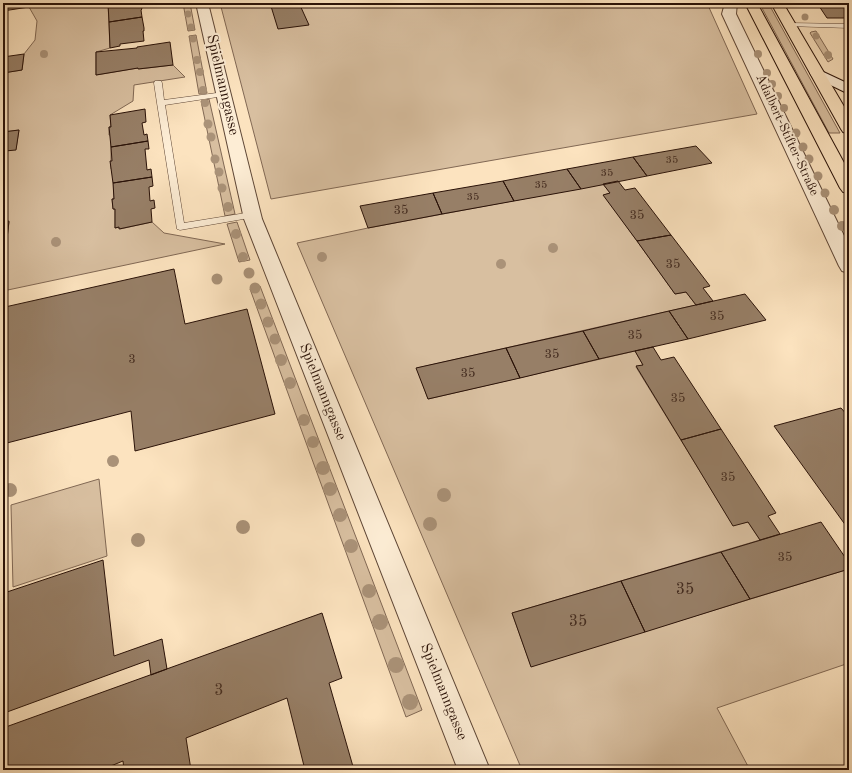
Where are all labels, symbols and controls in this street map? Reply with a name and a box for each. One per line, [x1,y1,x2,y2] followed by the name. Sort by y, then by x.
[203,33,241,137] street label: Spielmanngasse
[753,72,821,198] street label: Adalbert-Stifter-Straße
[666,155,678,166] house number: 35
[601,168,613,179] house number: 35
[535,180,547,191] house number: 35
[467,192,479,203] house number: 35
[393,204,409,217] house number: 35
[629,209,645,222] house number: 35
[665,258,681,271] house number: 35
[709,310,725,323] house number: 35
[627,329,643,342] house number: 35
[296,341,348,443] street label: Spielmanngasse
[544,348,560,361] house number: 35
[128,353,136,366] house number: 3
[460,367,476,380] house number: 35
[670,392,686,405] house number: 35
[720,471,736,484] house number: 35
[777,551,793,564] house number: 35
[676,582,694,598] house number: 35
[569,614,587,630] house number: 35
[417,641,469,743] street label: Spielmanngasse
[214,683,224,699] house number: 3

